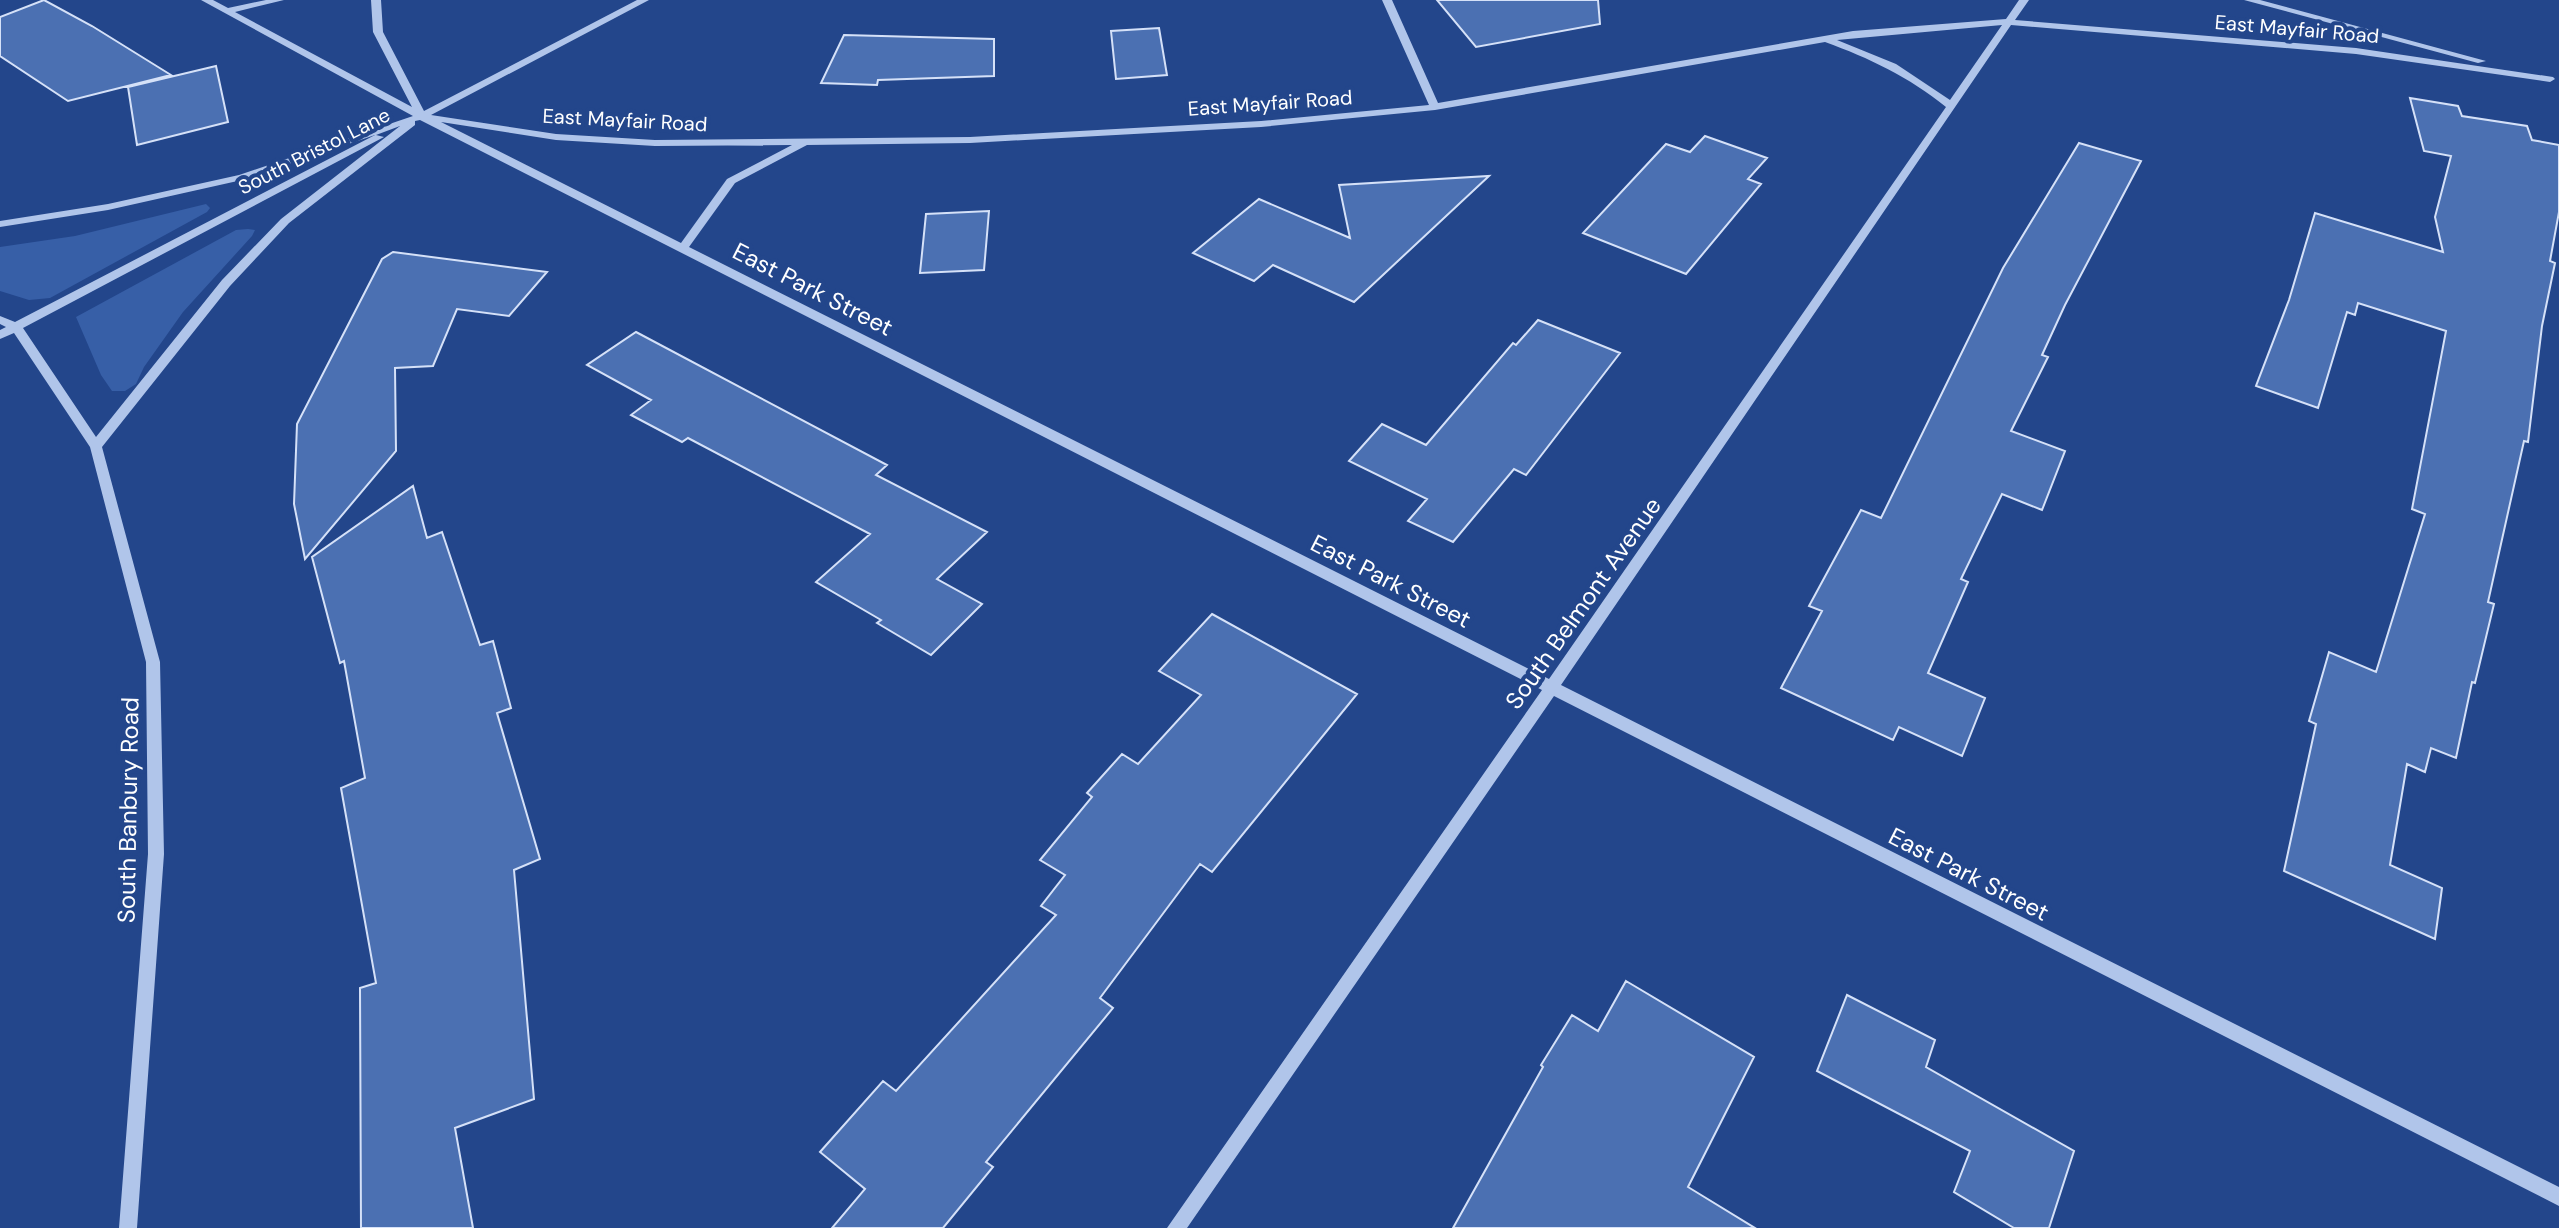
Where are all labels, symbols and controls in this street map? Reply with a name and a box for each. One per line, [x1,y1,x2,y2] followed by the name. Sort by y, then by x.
[2214,9,2380,49] street label: East Mayfair Road
[1187,84,1353,122] street label: East Mayfair Road
[234,102,394,200] street label: South Bristol Lane
[542,103,708,137] street label: East Mayfair Road
[728,235,898,343] street label: East Park Street
[1498,491,1668,715] street label: South Belmont Avenue
[1306,527,1476,635] street label: East Park Street
[111,697,145,923] street label: South Banbury Road
[1884,820,2054,928] street label: East Park Street

